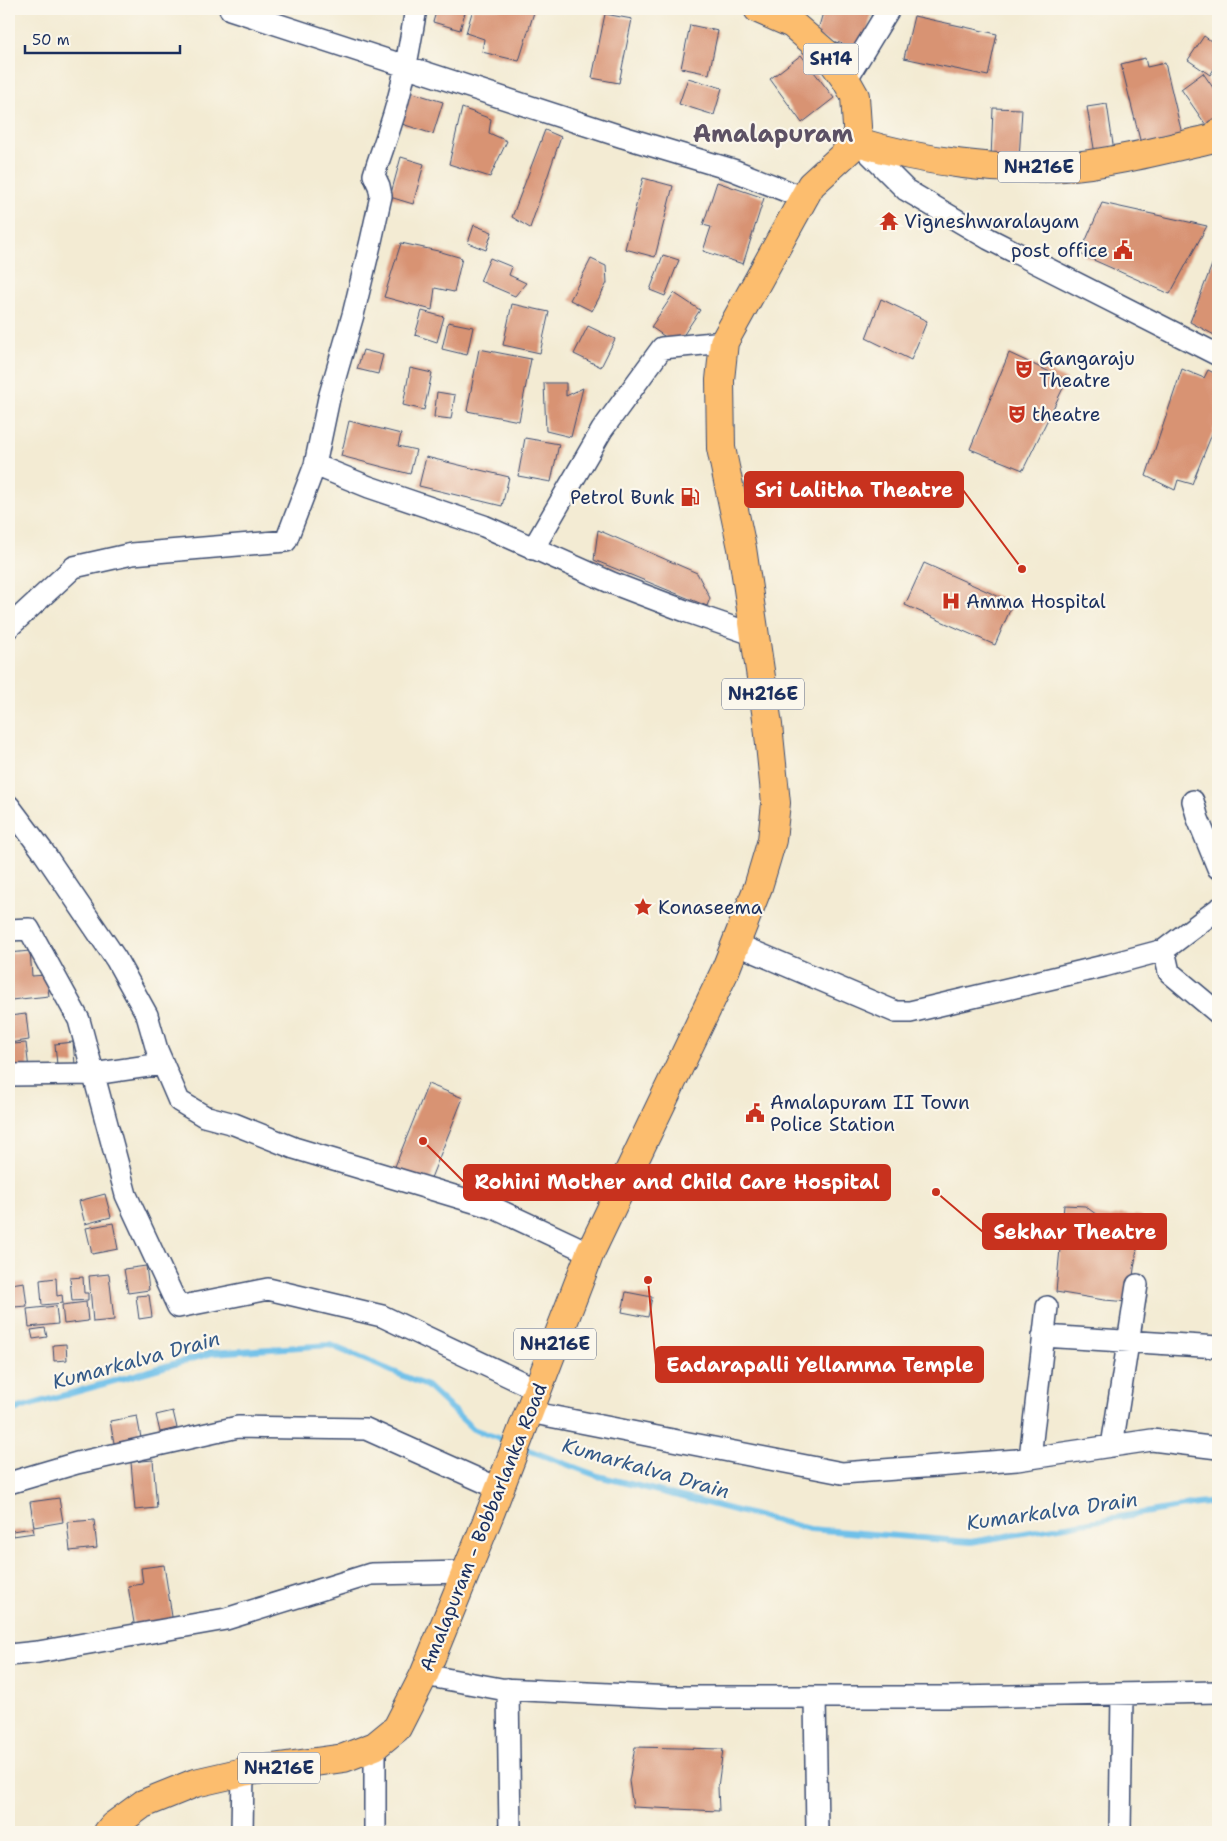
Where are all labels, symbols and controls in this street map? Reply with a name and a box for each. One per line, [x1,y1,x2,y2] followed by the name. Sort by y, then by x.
[25,22,180,54] scale bar
[32,30,70,50] text: 50 m
[804,44,858,74] road number: SH14
[693,118,853,150] district label: Amalapuram
[998,152,1080,182] road number: NH216E
[904,209,1079,234] place label: Vigneshwaralayam
[878,210,900,232] temple icon: Vigneshwaralayam
[1011,238,1108,263] place label: post office
[1112,239,1134,261] public building icon: post office
[1039,346,1135,393] place label: Gangaraju Theatre
[1013,358,1035,380] theatre icon: Gangaraju Theatre
[1032,402,1100,427] place label: theatre
[1006,403,1028,425] theatre icon: theatre
[745,472,963,507] callout: Sri Lalitha Theatre
[755,477,953,503] text: Sri Lalitha Theatre
[570,485,675,510] place label: Petrol Bunk
[679,486,701,508] fuel station icon: Petrol Bunk
[966,589,1106,614] place label: Amma Hospital
[940,590,962,612] hospital icon: Amma Hospital
[722,679,804,710] road number: NH216E
[658,895,763,920] place label: Konaseema
[632,896,654,918] place icon: Konaseema
[770,1090,970,1137] place label: Amalapuram II Town Police Station
[744,1102,766,1124] public building icon: Amalapuram II Town Police Station
[464,1165,890,1200] callout: Rohini Mother and Child Care Hospital
[474,1169,880,1195] text: Rohini Mother and Child Care Hospital
[983,1214,1166,1249] callout: Sekhar Theatre
[993,1219,1157,1245] text: Sekhar Theatre
[49,1325,223,1395] water label: Kumarkalva Drain
[514,1328,596,1360] road number: NH216E
[656,1347,983,1382] callout: Eadarapalli Yellamma Temple
[666,1352,974,1378] text: Eadarapalli Yellamma Temple
[414,1379,552,1675] street label: Amalapuram - Bobbarlanka Road
[559,1432,733,1504] water label: Kumarkalva Drain
[965,1486,1139,1536] water label: Kumarkalva Drain
[238,1752,320,1784] road number: NH216E

